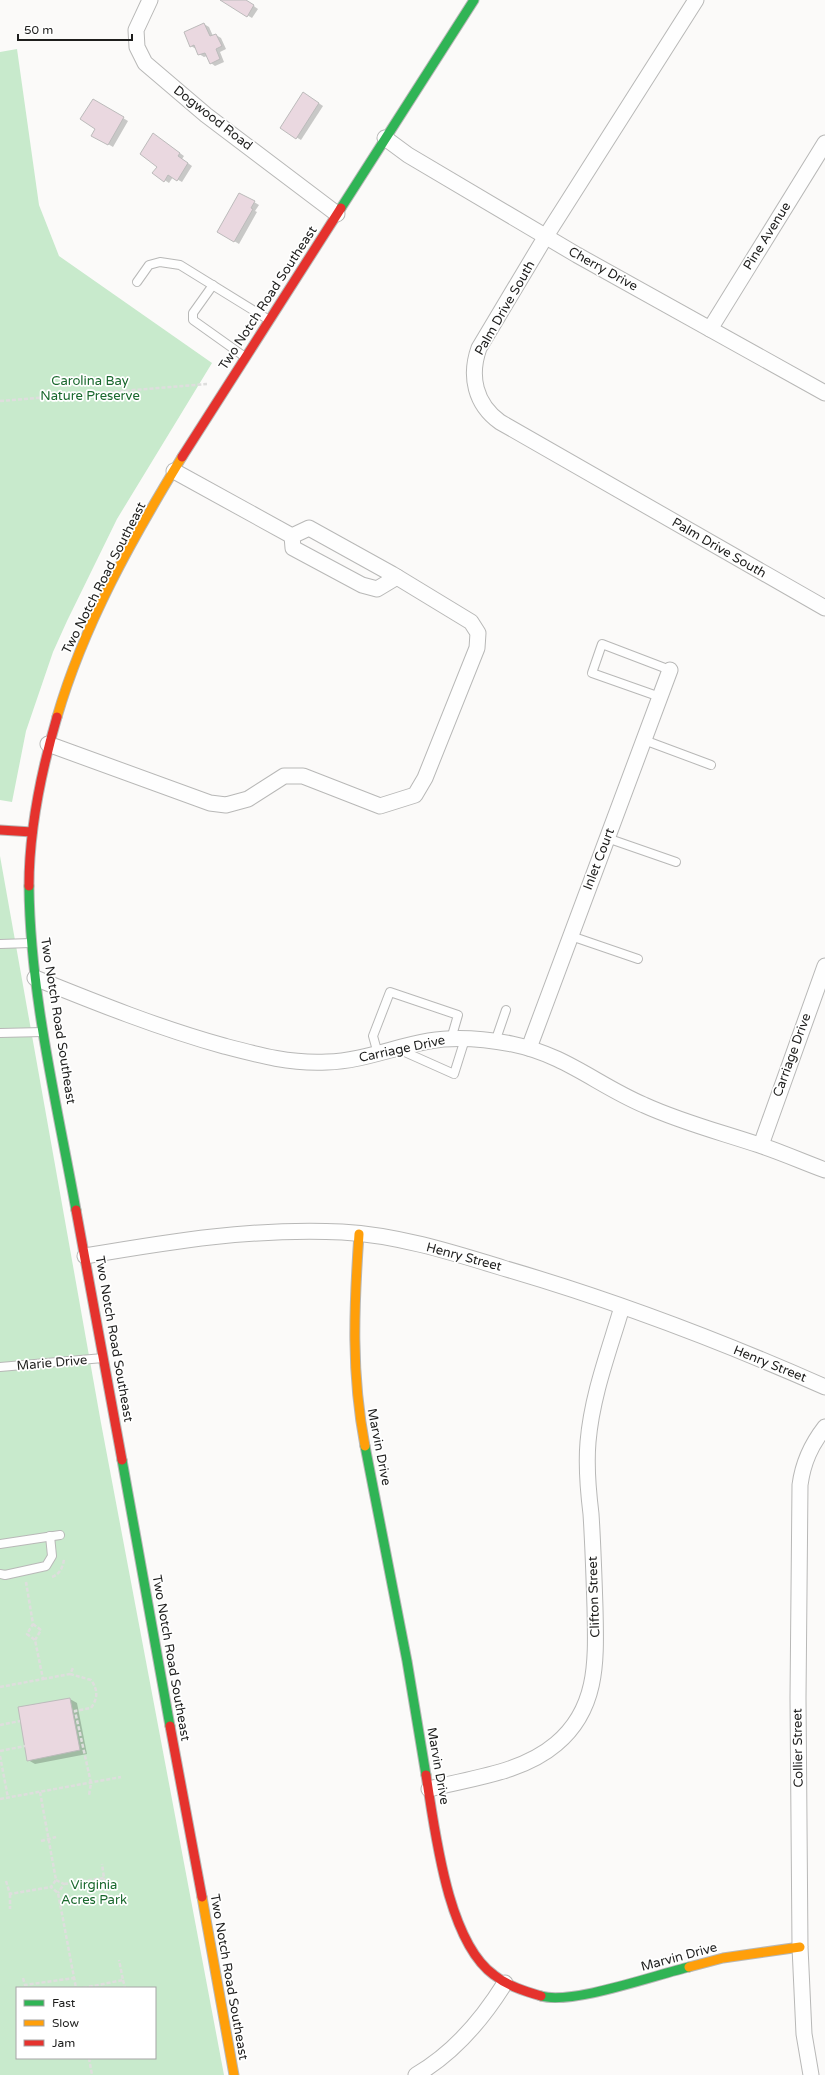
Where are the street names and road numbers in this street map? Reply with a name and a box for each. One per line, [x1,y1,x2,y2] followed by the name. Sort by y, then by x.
[170,82,256,154] street label: Dogwood Road
[740,199,794,273] street label: Pine Avenue
[215,223,321,373] street label: Two Notch Road Southeast
[566,243,640,295] street label: Cherry Drive
[471,258,539,358] street label: Palm Drive South
[59,499,149,657] street label: Two Notch Road Southeast
[669,514,769,582] street label: Palm Drive South
[580,826,618,892] street label: Inlet Court
[37,937,79,1105] street label: Two Notch Road Southeast
[769,1011,815,1099] street label: Carriage Drive
[357,1032,447,1066] street label: Carriage Drive
[425,1239,503,1275] street label: Henry Street
[92,1255,136,1423] street label: Two Notch Road Southeast
[731,1342,809,1386] street label: Henry Street
[16,1352,88,1374] street label: Marie Drive
[364,1407,394,1487] street label: Marvin Drive
[585,1556,603,1638] street label: Clifton Street
[149,1574,193,1742] street label: Two Notch Road Southeast
[789,1708,807,1788] street label: Collier Street
[423,1726,453,1806] street label: Marvin Drive
[207,1893,251,2061] street label: Two Notch Road Southeast
[639,1939,719,1975] street label: Marvin Drive

